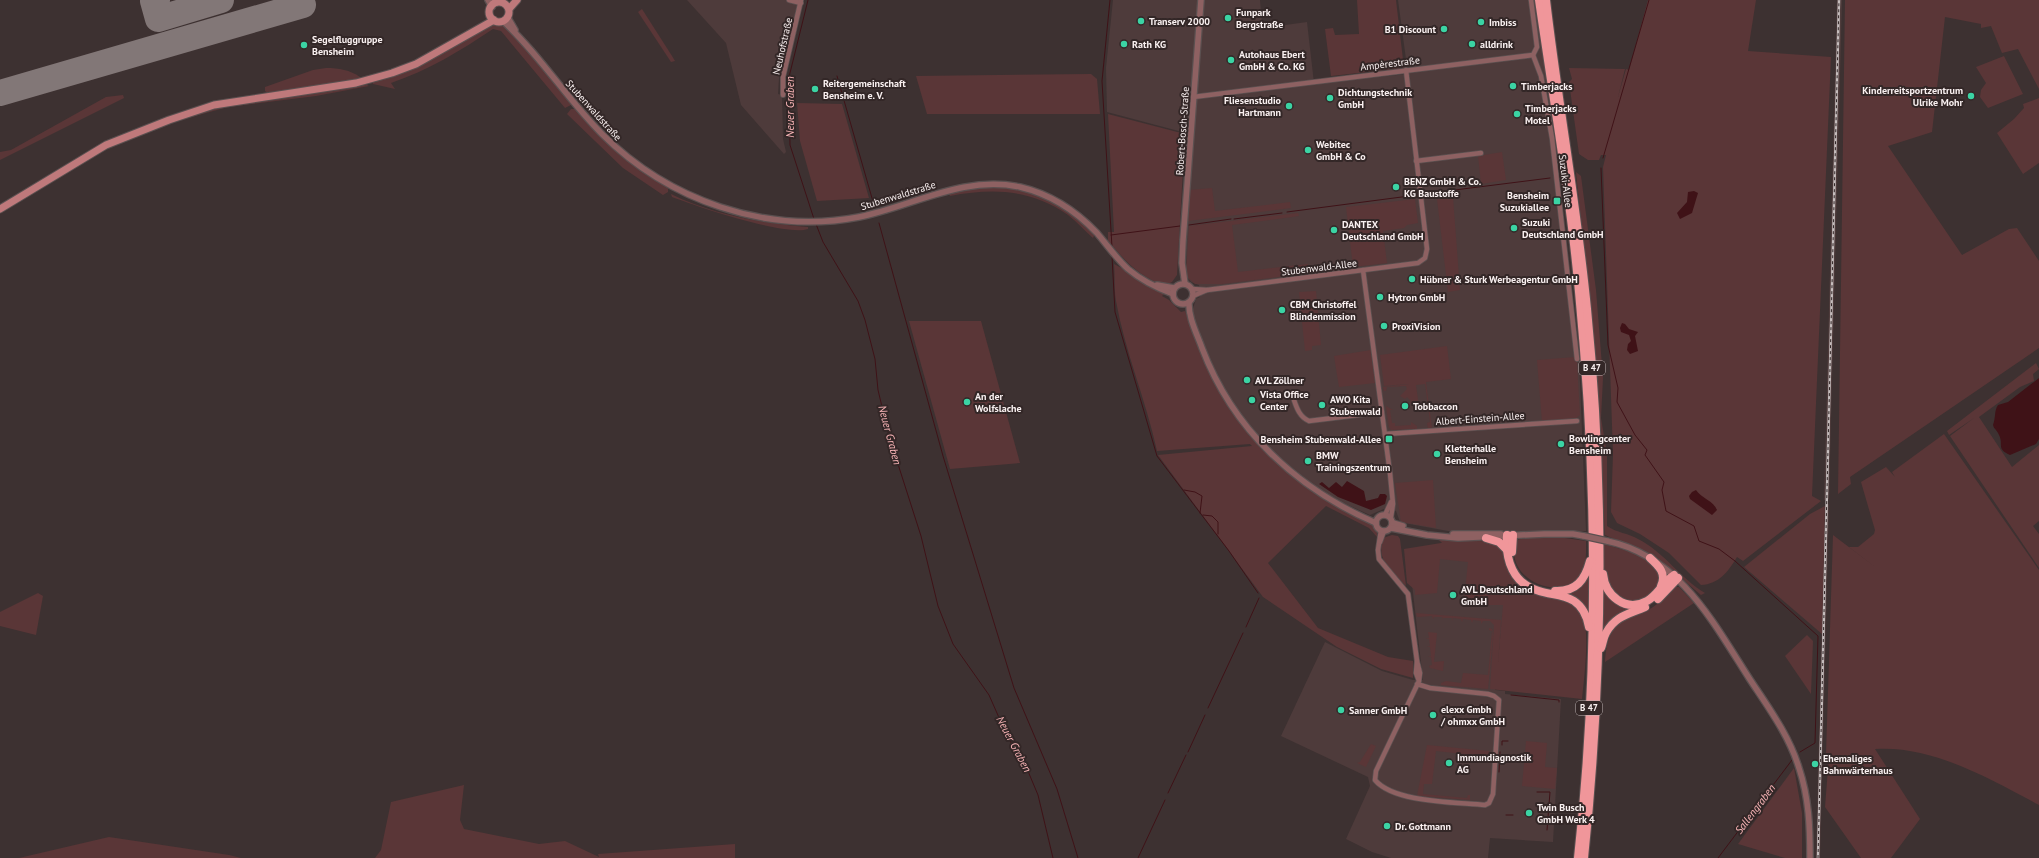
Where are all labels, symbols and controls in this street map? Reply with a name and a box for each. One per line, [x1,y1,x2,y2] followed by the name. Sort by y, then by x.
[1236,6,1283,31] place label: Funpark Bergstraße
[1223,13,1233,23] marker: Funpark Bergstraße
[1149,15,1210,28] place label: Transerv 2000
[770,16,795,76] street label: Neuhofstraße
[1136,16,1146,26] marker: Transerv 2000
[1489,16,1516,29] place label: Imbiss
[1476,17,1486,27] marker: Imbiss
[1385,23,1437,36] place label: B1 Discount
[1439,24,1449,34] marker: B1 Discount
[312,33,383,58] place label: Segelfluggruppe Bensheim
[1132,38,1166,51] place label: Rath KG
[1480,38,1513,51] place label: alldrink
[1119,39,1129,49] marker: Rath KG
[1467,39,1477,49] marker: alldrink
[299,40,309,50] marker: Segelfluggruppe Bensheim
[1239,48,1305,73] place label: Autohaus Ebert GmbH & Co. KG
[1360,53,1421,74] street label: Ampèrestraße
[1226,55,1236,65] marker: Autohaus Ebert GmbH & Co. KG
[783,76,797,138] water label: Neuer Graben
[563,77,624,144] street label: Stubenwaldstraße
[823,77,906,102] place label: Reitergemeinschaft Bensheim e. V.
[1521,80,1572,93] place label: Timberjacks
[1508,81,1518,91] marker: Timberjacks
[810,84,820,94] marker: Reitergemeinschaft Bensheim e. V.
[1862,84,1963,109] place label: Kinderreitsportzentrum Ulrike Mohr
[1173,86,1192,176] street label: Robert-Bosch-Straße
[1338,86,1412,111] place label: Dichtungstechnik GmbH
[1966,91,1976,101] marker: Kinderreitsportzentrum Ulrike Mohr
[1325,93,1335,103] marker: Dichtungstechnik GmbH
[1224,94,1282,119] place label: Fliesenstudio Hartmann
[1284,101,1294,111] marker: Fliesenstudio Hartmann
[1525,102,1576,127] place label: Timberjacks Motel
[1512,109,1522,119] marker: Timberjacks Motel
[1316,138,1366,163] place label: Webitec GmbH & Co
[1303,145,1313,155] marker: Webitec GmbH & Co
[1556,154,1575,208] street label: Suzuki-Allee
[1404,175,1482,200] place label: BENZ GmbH & Co. KG Baustoffe
[859,178,937,213] street label: Stubenwaldstraße
[1391,182,1401,192] marker: BENZ GmbH & Co. KG Baustoffe
[1500,189,1549,214] place label: Bensheim Suzukiallee
[1552,196,1562,206] marker: Bensheim Suzukiallee
[1522,216,1604,241] place label: Suzuki Deutschland GmbH
[1342,218,1424,243] place label: DANTEX Deutschland GmbH
[1509,223,1519,233] marker: Suzuki Deutschland GmbH
[1329,225,1339,235] marker: DANTEX Deutschland GmbH
[1281,256,1358,279] street label: Stubenwald-Allee
[1420,273,1578,286] place label: Hübner & Sturk Werbeagentur GmbH
[1407,274,1417,284] marker: Hübner & Sturk Werbeagentur GmbH
[1388,291,1445,304] place label: Hytron GmbH
[1375,292,1385,302] marker: Hytron GmbH
[1290,298,1357,323] place label: CBM Christoffel Blindenmission
[1277,305,1287,315] marker: CBM Christoffel Blindenmission
[1392,320,1440,333] place label: ProxiVision
[1379,321,1389,331] marker: ProxiVision
[1579,361,1605,375] road number: B 47
[1255,374,1304,387] place label: AVL Zöllner
[1242,375,1252,385] marker: AVL Zöllner
[1259,388,1308,413] place label: Vista Office Center
[975,390,1022,415] place label: An der Wolfslache
[1330,393,1381,418] place label: AWO Kita Stubenwald
[1247,395,1257,405] marker: Vista Office Center
[962,397,972,407] marker: An der Wolfslache
[1317,400,1327,410] marker: AWO Kita Stubenwald
[1413,400,1458,413] place label: Tobbaccon
[1400,401,1410,411] marker: Tobbaccon
[875,404,905,467] water label: Neuer Graben
[1435,409,1525,428] street label: Albert-Einstein-Allee
[1569,432,1631,457] place label: Bowlingcenter Bensheim
[1261,433,1381,446] place label: Bensheim Stubenwald-Allee
[1384,434,1394,444] marker: Bensheim Stubenwald-Allee
[1556,439,1566,449] marker: Bowlingcenter Bensheim
[1445,442,1496,467] place label: Kletterhalle Bensheim
[1316,449,1390,474] place label: BMW Trainingszentrum
[1432,449,1442,459] marker: Kletterhalle Bensheim
[1303,456,1313,466] marker: BMW Trainingszentrum
[1461,583,1533,608] place label: AVL Deutschland GmbH
[1448,590,1458,600] marker: AVL Deutschland GmbH
[1576,701,1602,715] road number: B 47
[1440,703,1505,728] place label: elexx Gmbh / ohmxx GmbH
[1349,704,1407,717] place label: Sanner GmbH
[1336,705,1346,715] marker: Sanner GmbH
[1428,710,1438,720] marker: elexx Gmbh / ohmxx GmbH
[993,714,1035,775] water label: Neuer Graben
[1457,751,1531,776] place label: Immundiagnostik AG
[1823,752,1893,777] place label: Ehemaliges Bahnwärterhaus
[1444,758,1454,768] marker: Immundiagnostik AG
[1810,759,1820,769] marker: Ehemaliges Bahnwärterhaus
[1732,781,1778,837] water label: Sallengraben
[1537,801,1595,826] place label: Twin Busch GmbH Werk 4
[1524,808,1534,818] marker: Twin Busch GmbH Werk 4
[1395,820,1451,833] place label: Dr. Gottmann
[1382,821,1392,831] marker: Dr. Gottmann

